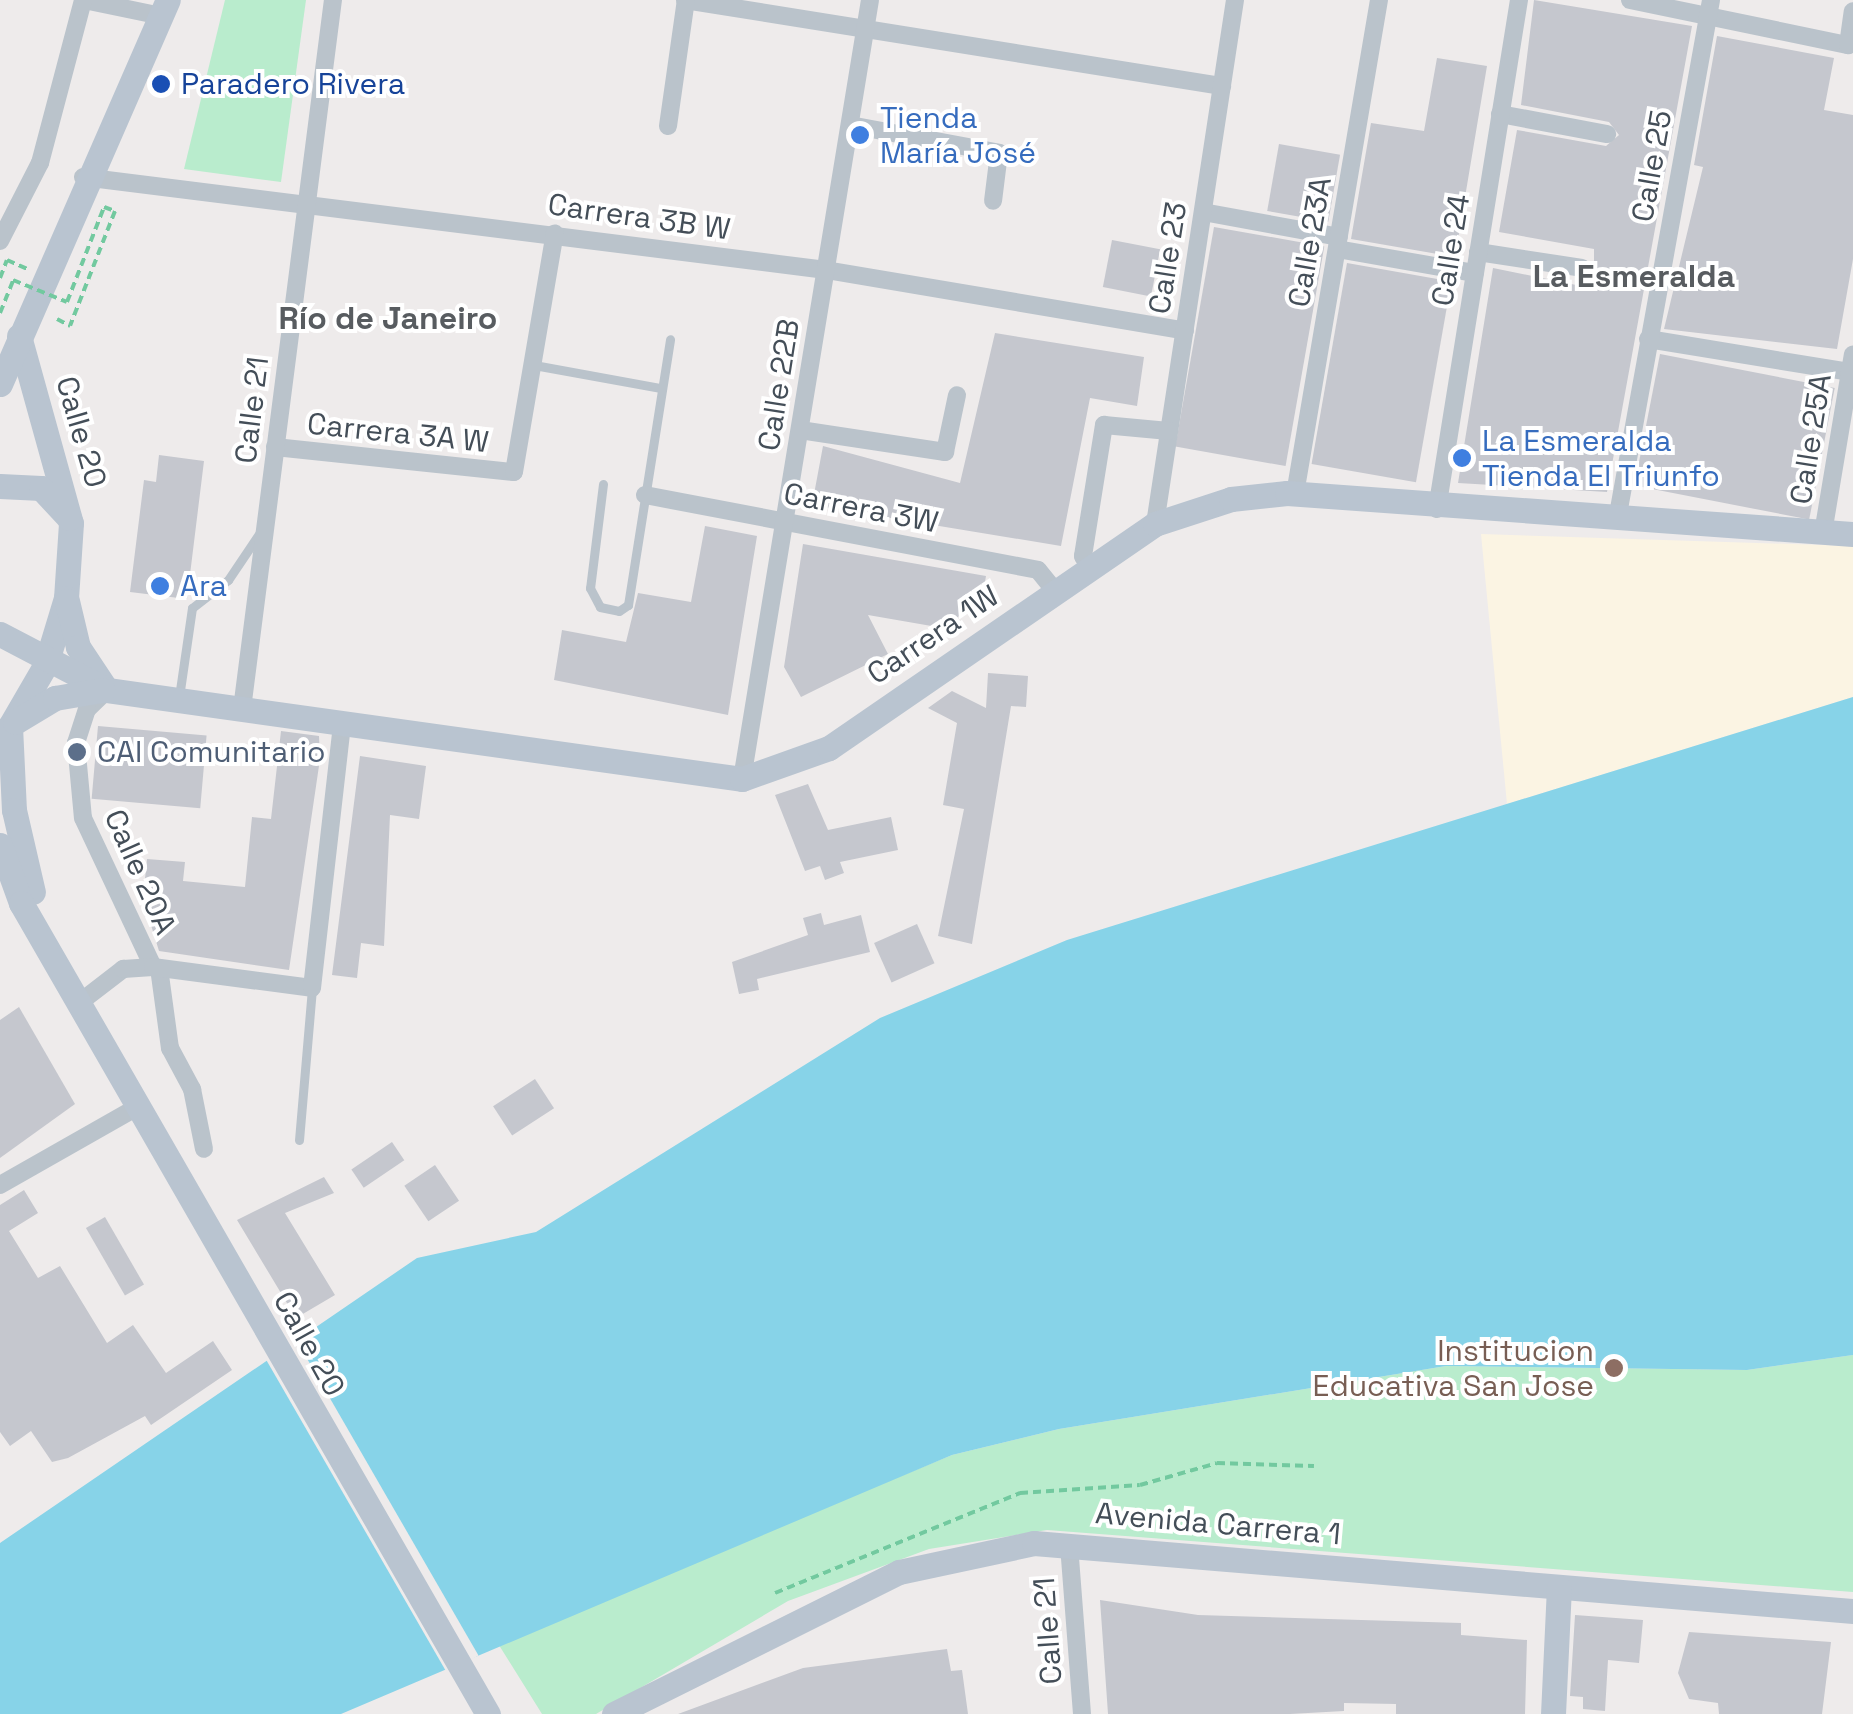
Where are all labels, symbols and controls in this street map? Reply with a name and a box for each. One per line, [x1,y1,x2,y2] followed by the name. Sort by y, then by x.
[181,66,405,102] place label: Paradero Rivera
[150,73,172,95] marker: Paradero Rivera
[880,100,1036,170] place label: Tienda María José
[1624,107,1680,225] street label: Calle 25
[849,124,871,146] marker: Tienda María José
[1281,174,1339,310] street label: Calle 23A
[545,186,733,248] street label: Carrera 3B W
[1424,192,1478,308] street label: Calle 24
[1141,199,1195,317] street label: Calle 23
[1533,257,1735,295] district label: La Esmeralda
[279,299,497,337] district label: Río de Janeiro
[751,317,807,453] street label: Calle 22B
[228,355,276,465] street label: Calle 21
[1783,371,1839,507] street label: Calle 25A
[48,372,114,492] street label: Calle 20
[305,406,491,460] street label: Carrera 3A W
[1482,423,1721,494] place label: La Esmeralda Tienda El Triunfo
[1451,447,1473,469] marker: La Esmeralda Tienda El Triunfo
[781,475,941,541] street label: Carrera 3W
[180,568,227,604] place label: Ara
[149,575,171,597] marker: Ara
[860,578,1006,692] street label: Carrera 1W
[97,734,326,770] place label: CAI Comunitario
[66,741,88,763] marker: CAI Comunitario
[97,804,183,940] street label: Calle 20A
[266,1285,352,1403] street label: Calle 20
[1313,1333,1594,1404] place label: Institucion Educativa San Jose
[1603,1357,1625,1379] marker: Institucion Educativa San Jose
[1094,1495,1342,1553] street label: Avenida Carrera 1
[1026,1576,1070,1686] street label: Calle 21

